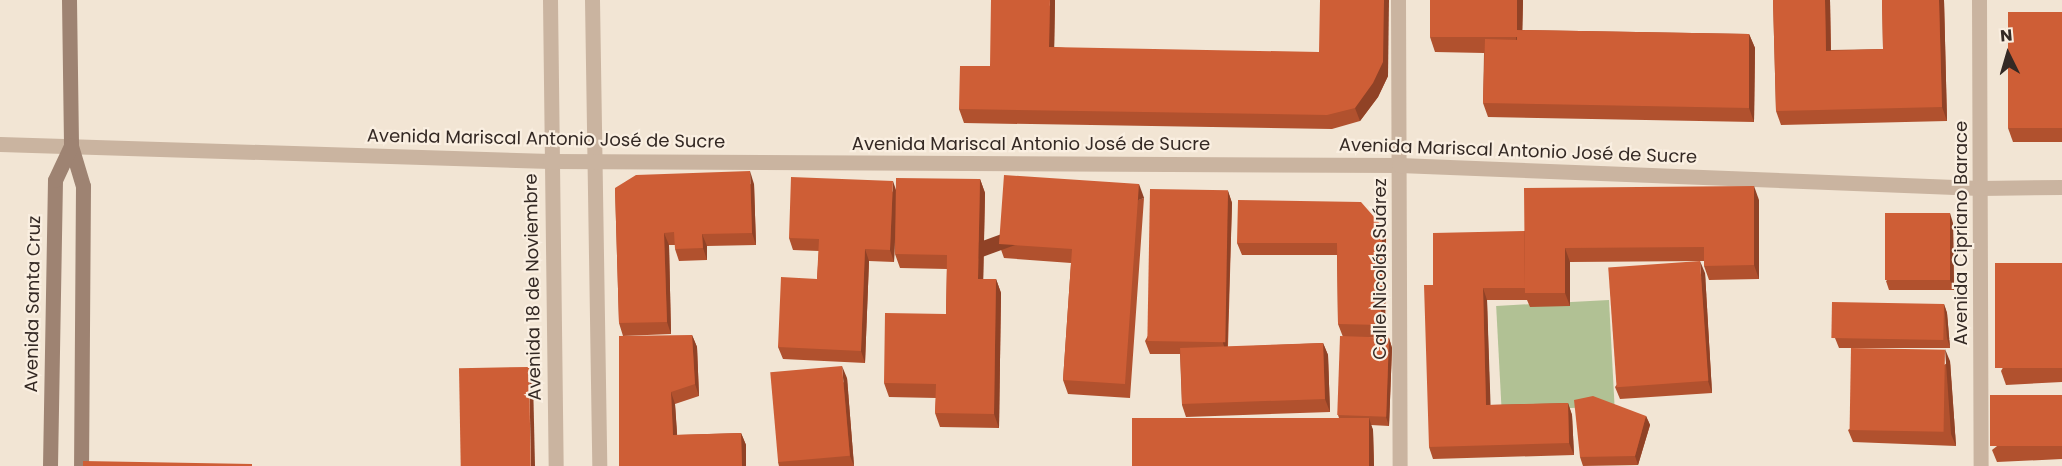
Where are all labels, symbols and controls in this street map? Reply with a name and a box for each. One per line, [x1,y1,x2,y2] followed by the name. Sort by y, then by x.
[1978,24,2038,84] north arrow
[1999,24,2013,48] text: N
[1950,121,1972,345] street label: Avenida Cipriano Barace
[367,125,725,153] street label: Avenida Mariscal Antonio José de Sucre
[852,133,1210,155] street label: Avenida Mariscal Antonio José de Sucre
[1339,134,1697,168] street label: Avenida Mariscal Antonio José de Sucre
[520,173,546,401] street label: Avenida 18 de Noviembre
[1369,178,1391,360] street label: Calle Nicolás Suárez
[21,216,45,392] street label: Avenida Santa Cruz

